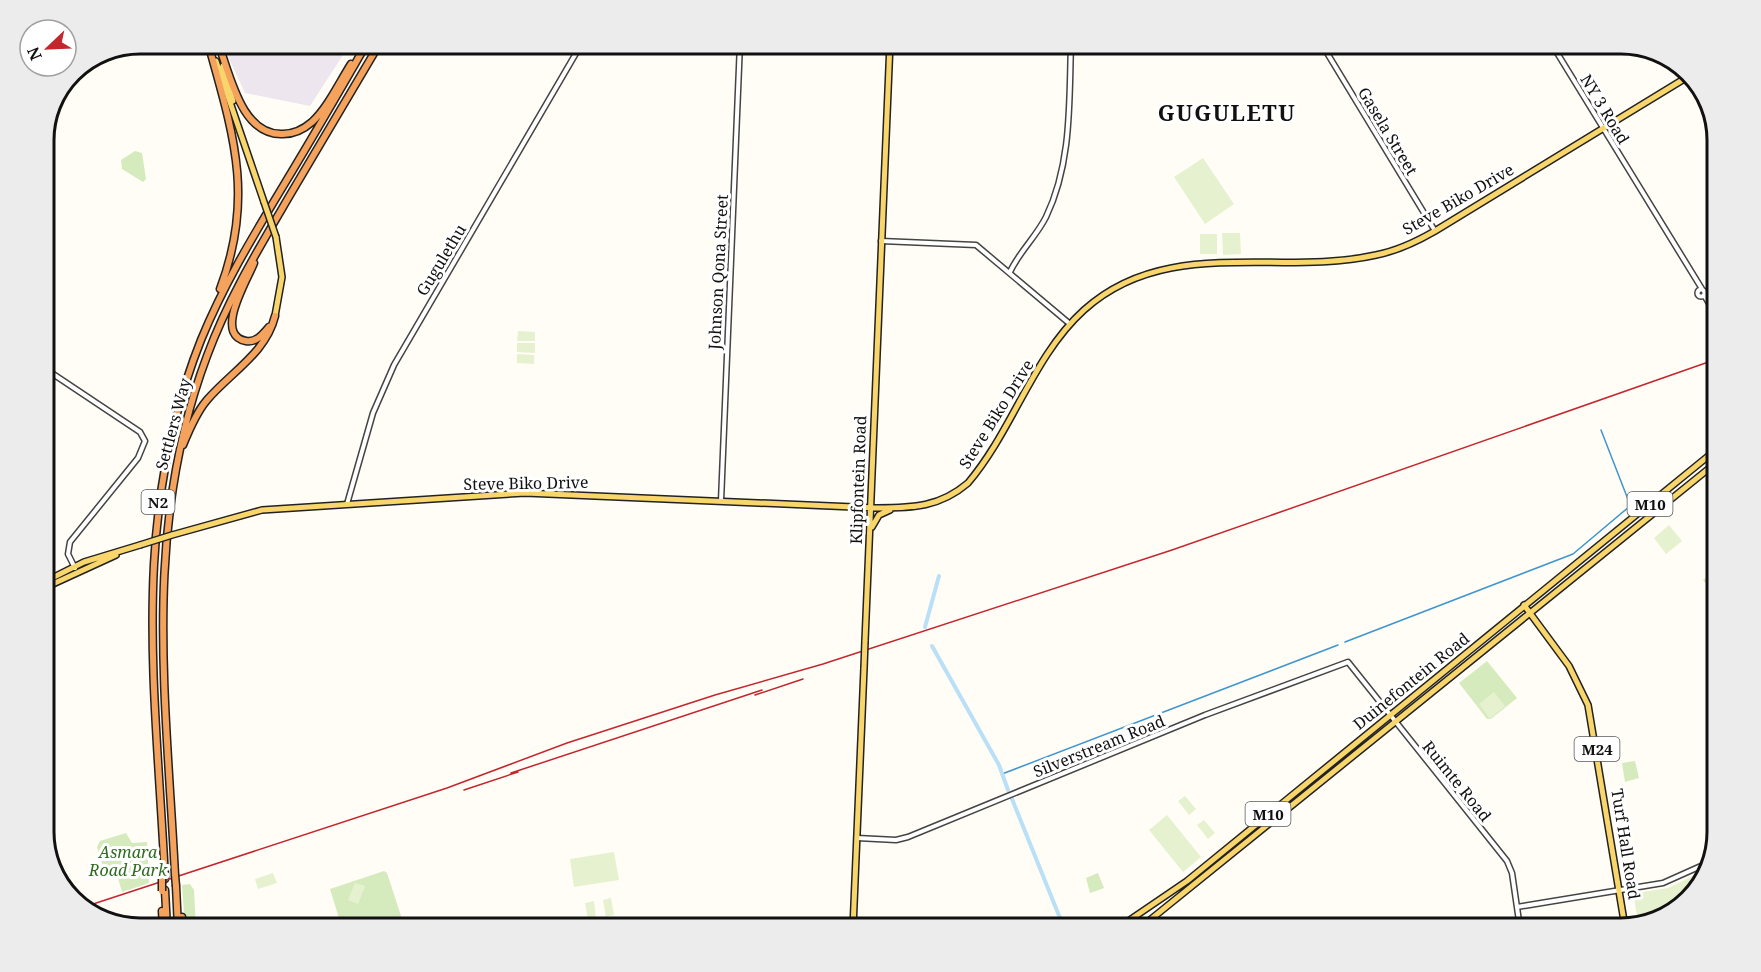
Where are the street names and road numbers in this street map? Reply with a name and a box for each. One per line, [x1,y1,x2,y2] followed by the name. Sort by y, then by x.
[1575,70,1635,148] street label: NY 3 Road
[1353,83,1423,179] street label: Gasela Street
[1398,158,1518,240] street label: Steve Biko Drive
[703,193,733,351] street label: Johnson Qona Street
[411,220,471,300] street label: Gugulethu
[954,355,1038,473] street label: Steve Biko Drive
[150,375,196,472] street label: Settlers Way
[845,415,871,545] street label: Klipfontein Road
[463,471,589,495] street label: Steve Biko Drive
[142,490,174,514] road number: N2
[1628,492,1672,516] road number: M10
[1348,627,1474,735] street label: Duinefontein Road
[1030,710,1168,782] street label: Silverstream Road
[1418,736,1496,826] street label: Ruimte Road
[1574,737,1620,761] road number: M24
[1606,787,1646,901] street label: Turf Hall Road
[1246,802,1290,826] road number: M10

